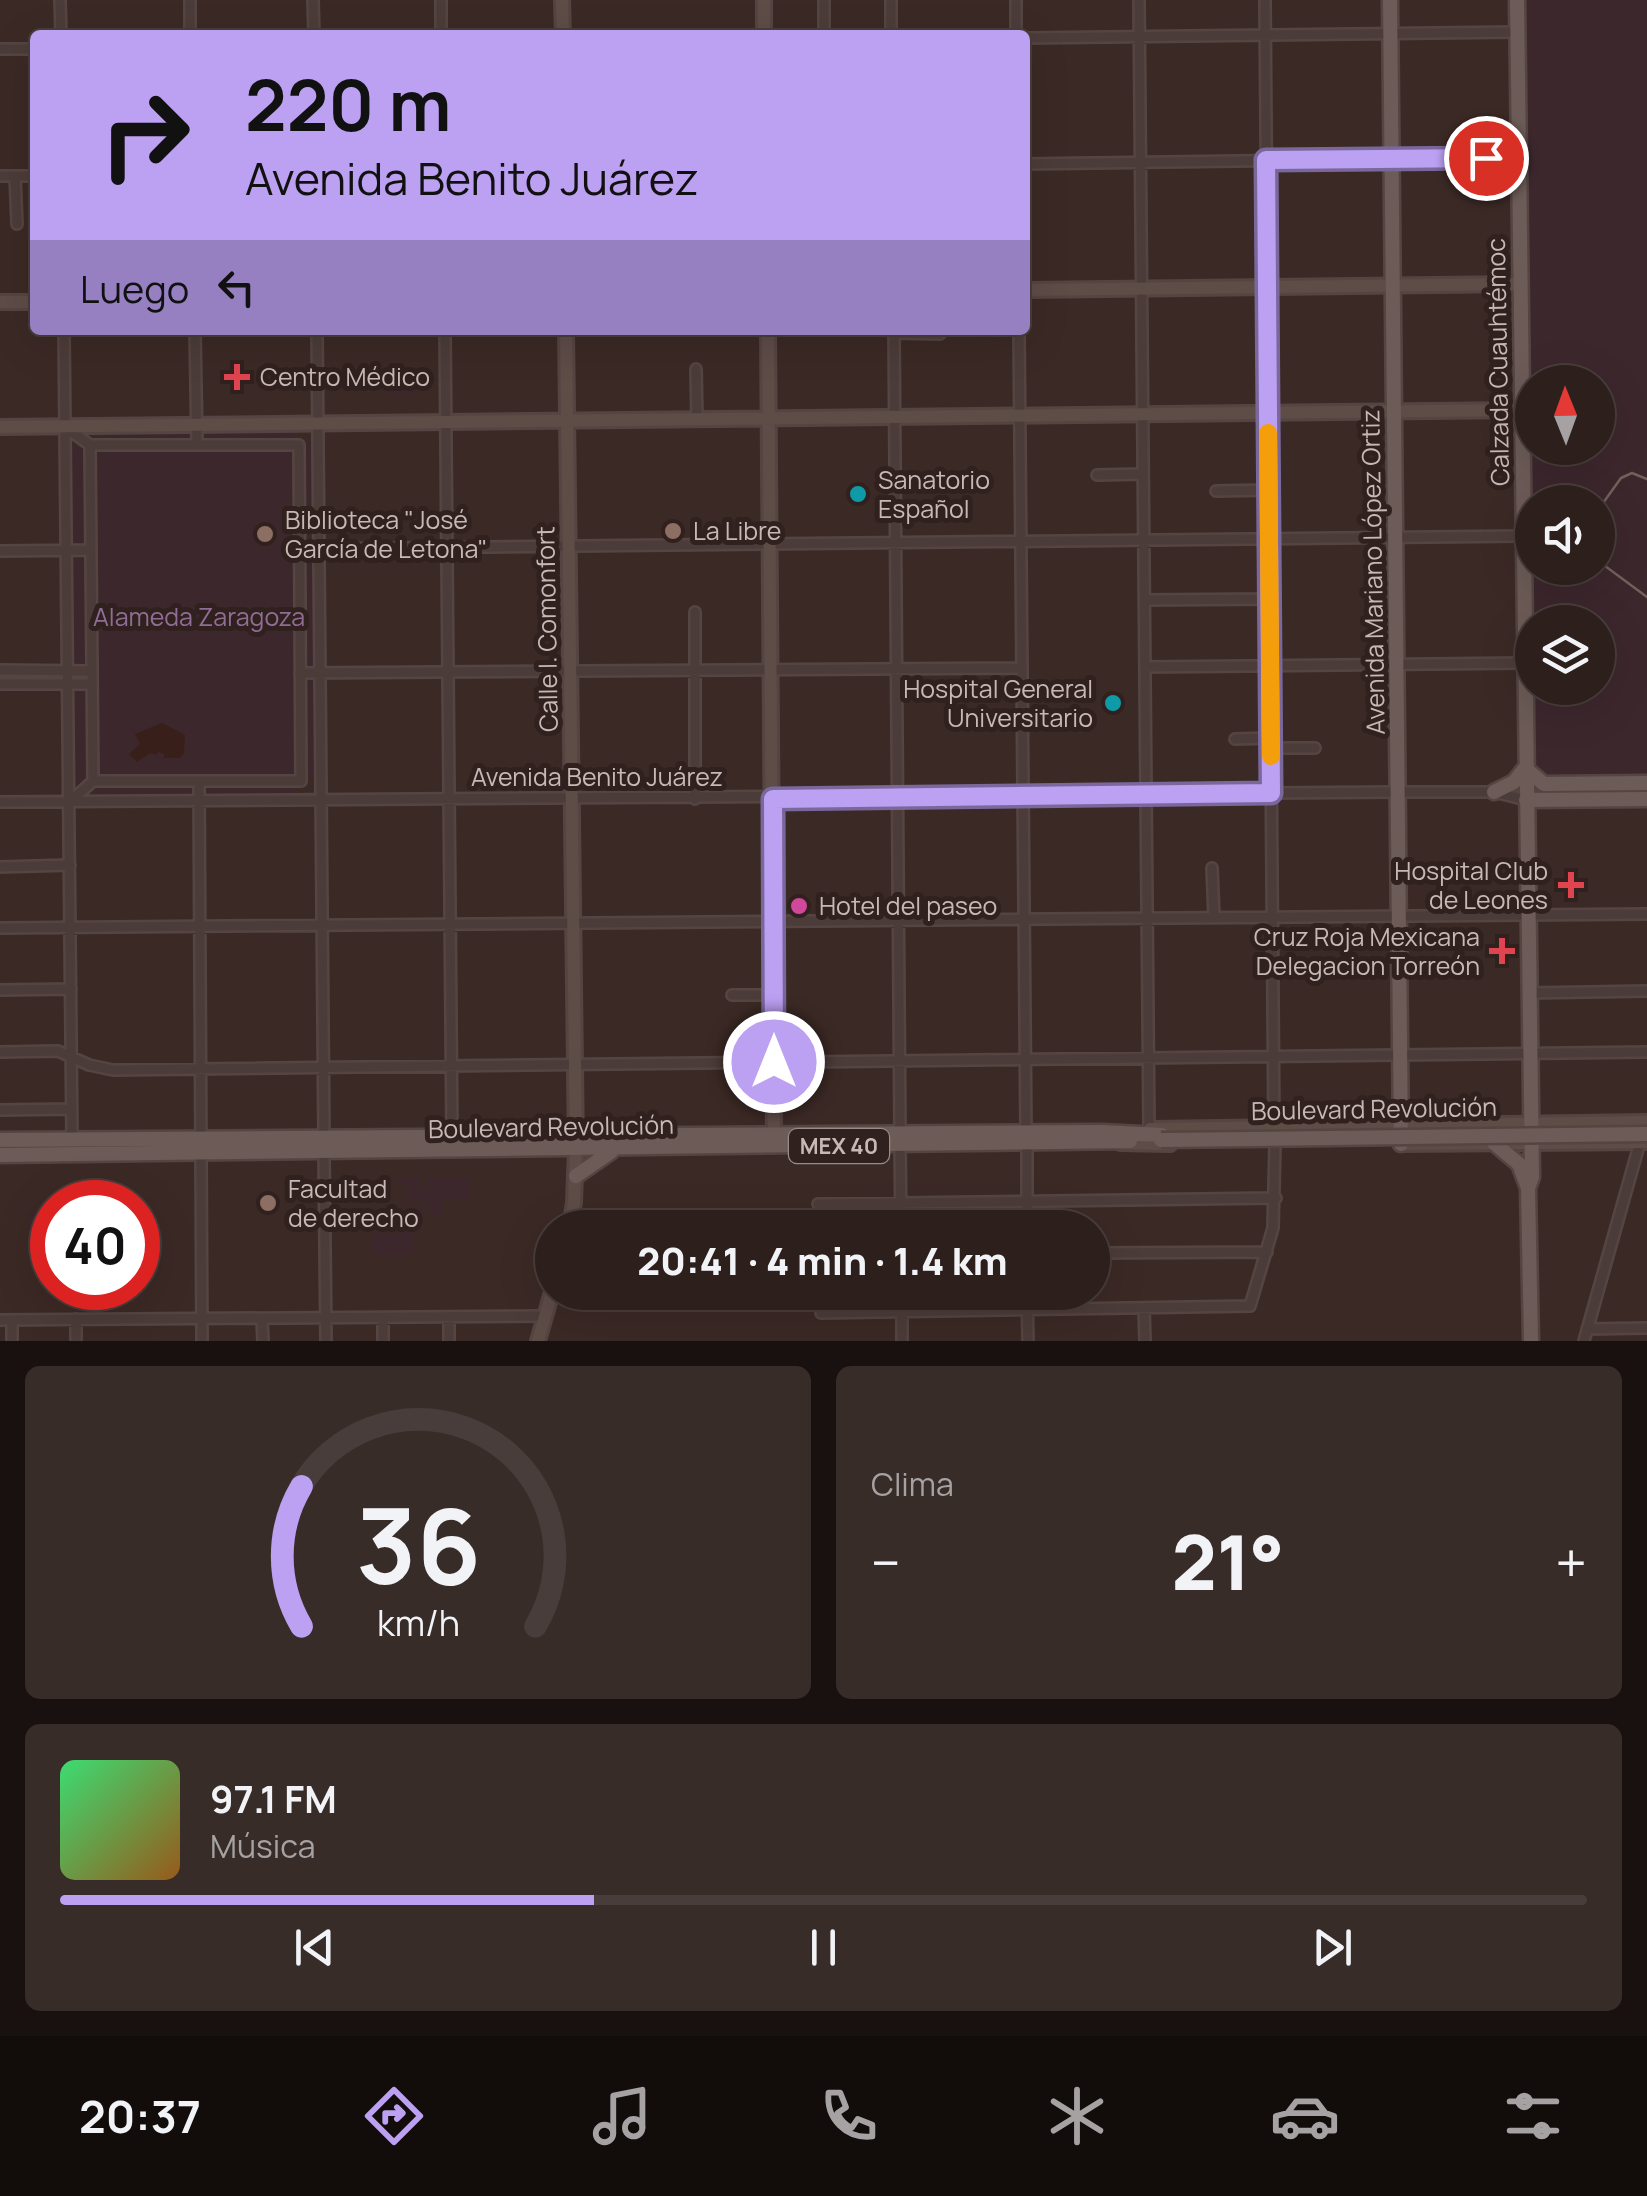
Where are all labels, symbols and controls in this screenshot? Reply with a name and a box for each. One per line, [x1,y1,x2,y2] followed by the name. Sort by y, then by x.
[245,56,451,152] text: 220 m
[80,70,210,200] icon: right
[1444,116,1529,201] pin
[1459,131,1514,186] icon: arrive
[245,147,699,209] text: Avenida Benito Juárez
[1478,238,1517,486] street label: Calzada Cuauhtémoc
[209,260,264,315] icon: left
[80,262,189,314] text: Luego
[260,359,430,394] place label: Centro Médico
[224,364,250,390] marker: Centro Médico
[1515,365,1615,465] north arrow
[1515,365,1615,705] map controls
[1352,409,1393,735] street label: Avenida Mariano López Ortiz
[878,462,990,526] place label: Sanatorio Español
[847,483,869,505] marker: Sanatorio Español
[1515,485,1615,585] button: sound
[285,502,488,566] place label: Biblioteca "José García de Letona"
[693,513,781,548] place label: La Libre
[662,520,684,542] marker: La Libre
[254,523,276,545] marker: Biblioteca "José García de Letona"
[527,526,566,732] street label: Calle I. Comonfort
[93,599,305,634] park label: Alameda Zaragoza
[1515,605,1615,705] button: layers
[903,671,1093,735] place label: Hospital General Universitario
[1102,692,1124,714] marker: Hospital General Universitario
[471,759,723,794] street label: Avenida Benito Juárez
[1394,853,1548,917] place label: Hospital Club de Leones
[1558,872,1584,898] marker: Hospital Club de Leones
[819,888,997,923] place label: Hotel del paseo
[788,895,810,917] marker: Hotel del paseo
[1254,919,1480,983] place label: Cruz Roja Mexicana Delegacion Torreón
[1489,938,1515,964] marker: Cruz Roja Mexicana Delegacion Torreón
[722,1010,826,1114] position arrow
[1251,1089,1497,1128] street label: Boulevard Revolución
[428,1107,674,1146] street label: Boulevard Revolución
[789,1129,889,1163] road number: MEX 40
[288,1171,419,1235] place label: Facultad de derecho
[30,1180,160,1310] speed limit sign: 40
[257,1192,279,1214] marker: Facultad de derecho
[637,1234,1008,1286] text: 20:41 · 4 min · 1.4 km
[871,1462,954,1506] text: Clima
[355,1473,481,1615] text: 36
[1171,1510,1285,1613] text: 21°
[871,1524,901,1600] text: −
[1555,1524,1587,1600] text: +
[376,1598,460,1647] text: km/h
[210,1772,337,1824] text: 97.1 FM
[210,1824,316,1868] text: Música
[287,1920,342,1975] icon: previous
[796,1920,851,1975] icon: pause
[1305,1920,1360,1975] icon: next
[359,2081,429,2151] icon: directions
[587,2081,657,2151] icon: music
[814,2081,884,2151] icon: phone
[1042,2081,1112,2151] icon: climate
[1270,2081,1340,2151] icon: car
[1498,2081,1568,2151] icon: filters
[79,2085,201,2147] text: 20:37

